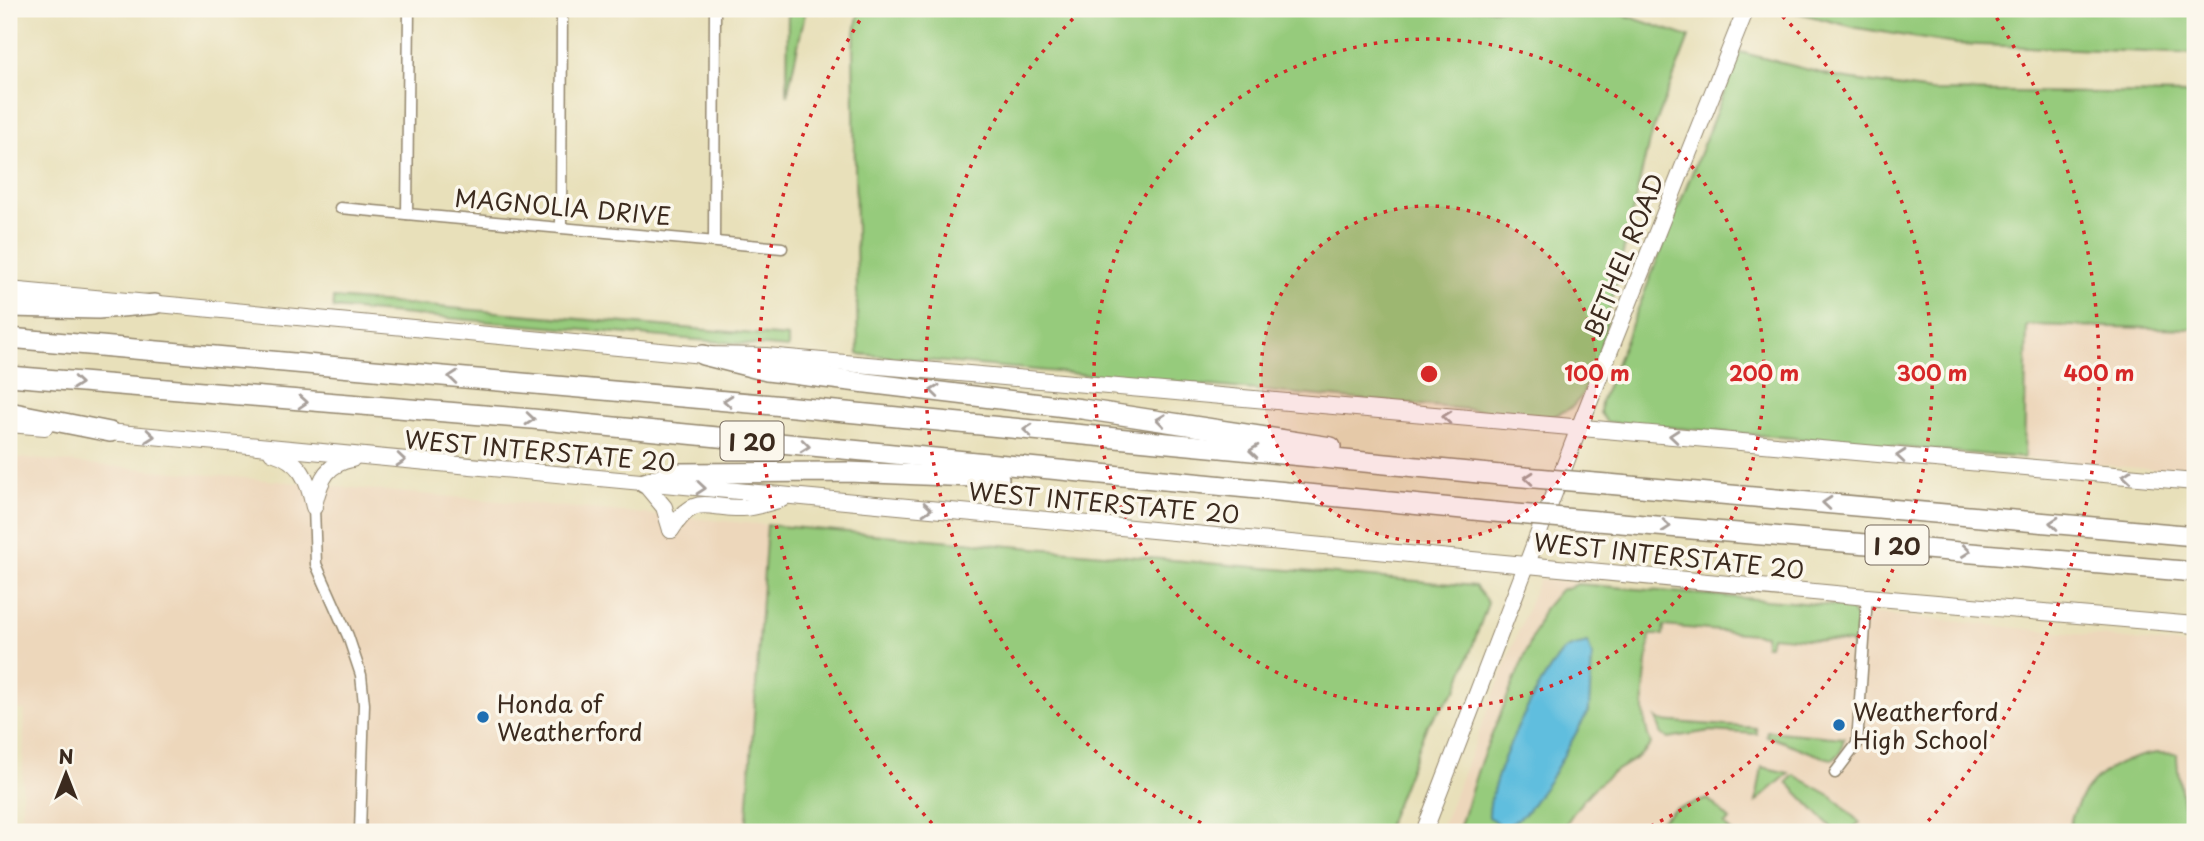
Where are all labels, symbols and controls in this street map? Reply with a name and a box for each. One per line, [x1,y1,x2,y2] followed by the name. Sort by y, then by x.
[1574,168,1672,342] street label: BETHEL ROAD
[453,179,673,233] street label: MAGNOLIA DRIVE
[1564,356,1630,388] text: 100 m
[1729,356,1799,388] text: 200 m
[1897,356,1967,388] text: 300 m
[2064,356,2134,388] text: 400 m
[1417,362,1441,386] centre of rings
[447,370,458,385] one-way arrow
[72,375,83,390] one-way arrow
[929,384,941,399] one-way arrow
[298,394,309,409] one-way arrow
[722,394,733,409] one-way arrow
[1442,410,1453,425] one-way arrow
[525,411,536,426] one-way arrow
[1155,413,1166,428] one-way arrow
[403,420,677,480] street label: WEST INTERSTATE 20
[720,422,784,461] road number: I 20
[1022,423,1033,438] one-way arrow
[145,428,156,443] one-way arrow
[1668,429,1679,444] one-way arrow
[800,438,811,453] one-way arrow
[1248,444,1259,459] one-way arrow
[1895,449,1906,464] one-way arrow
[395,452,407,467] one-way arrow
[2121,469,2132,484] one-way arrow
[1523,471,1534,486] one-way arrow
[967,472,1241,532] street label: WEST INTERSTATE 20
[695,480,706,495] one-way arrow
[1822,496,1833,511] one-way arrow
[922,501,933,516] one-way arrow
[2048,516,2059,531] one-way arrow
[1660,518,1671,533] one-way arrow
[1532,523,1806,587] street label: WEST INTERSTATE 20
[1866,526,1928,565] road number: I 20
[1960,543,1971,558] one-way arrow
[497,685,643,749] place label: Honda of Weatherford
[1853,693,1999,757] place label: Weatherford High School
[475,709,491,725] marker: Honda of Weatherford
[1831,717,1847,733] marker: Weatherford High School
[32,740,102,810] north arrow
[58,742,74,770] text: N

